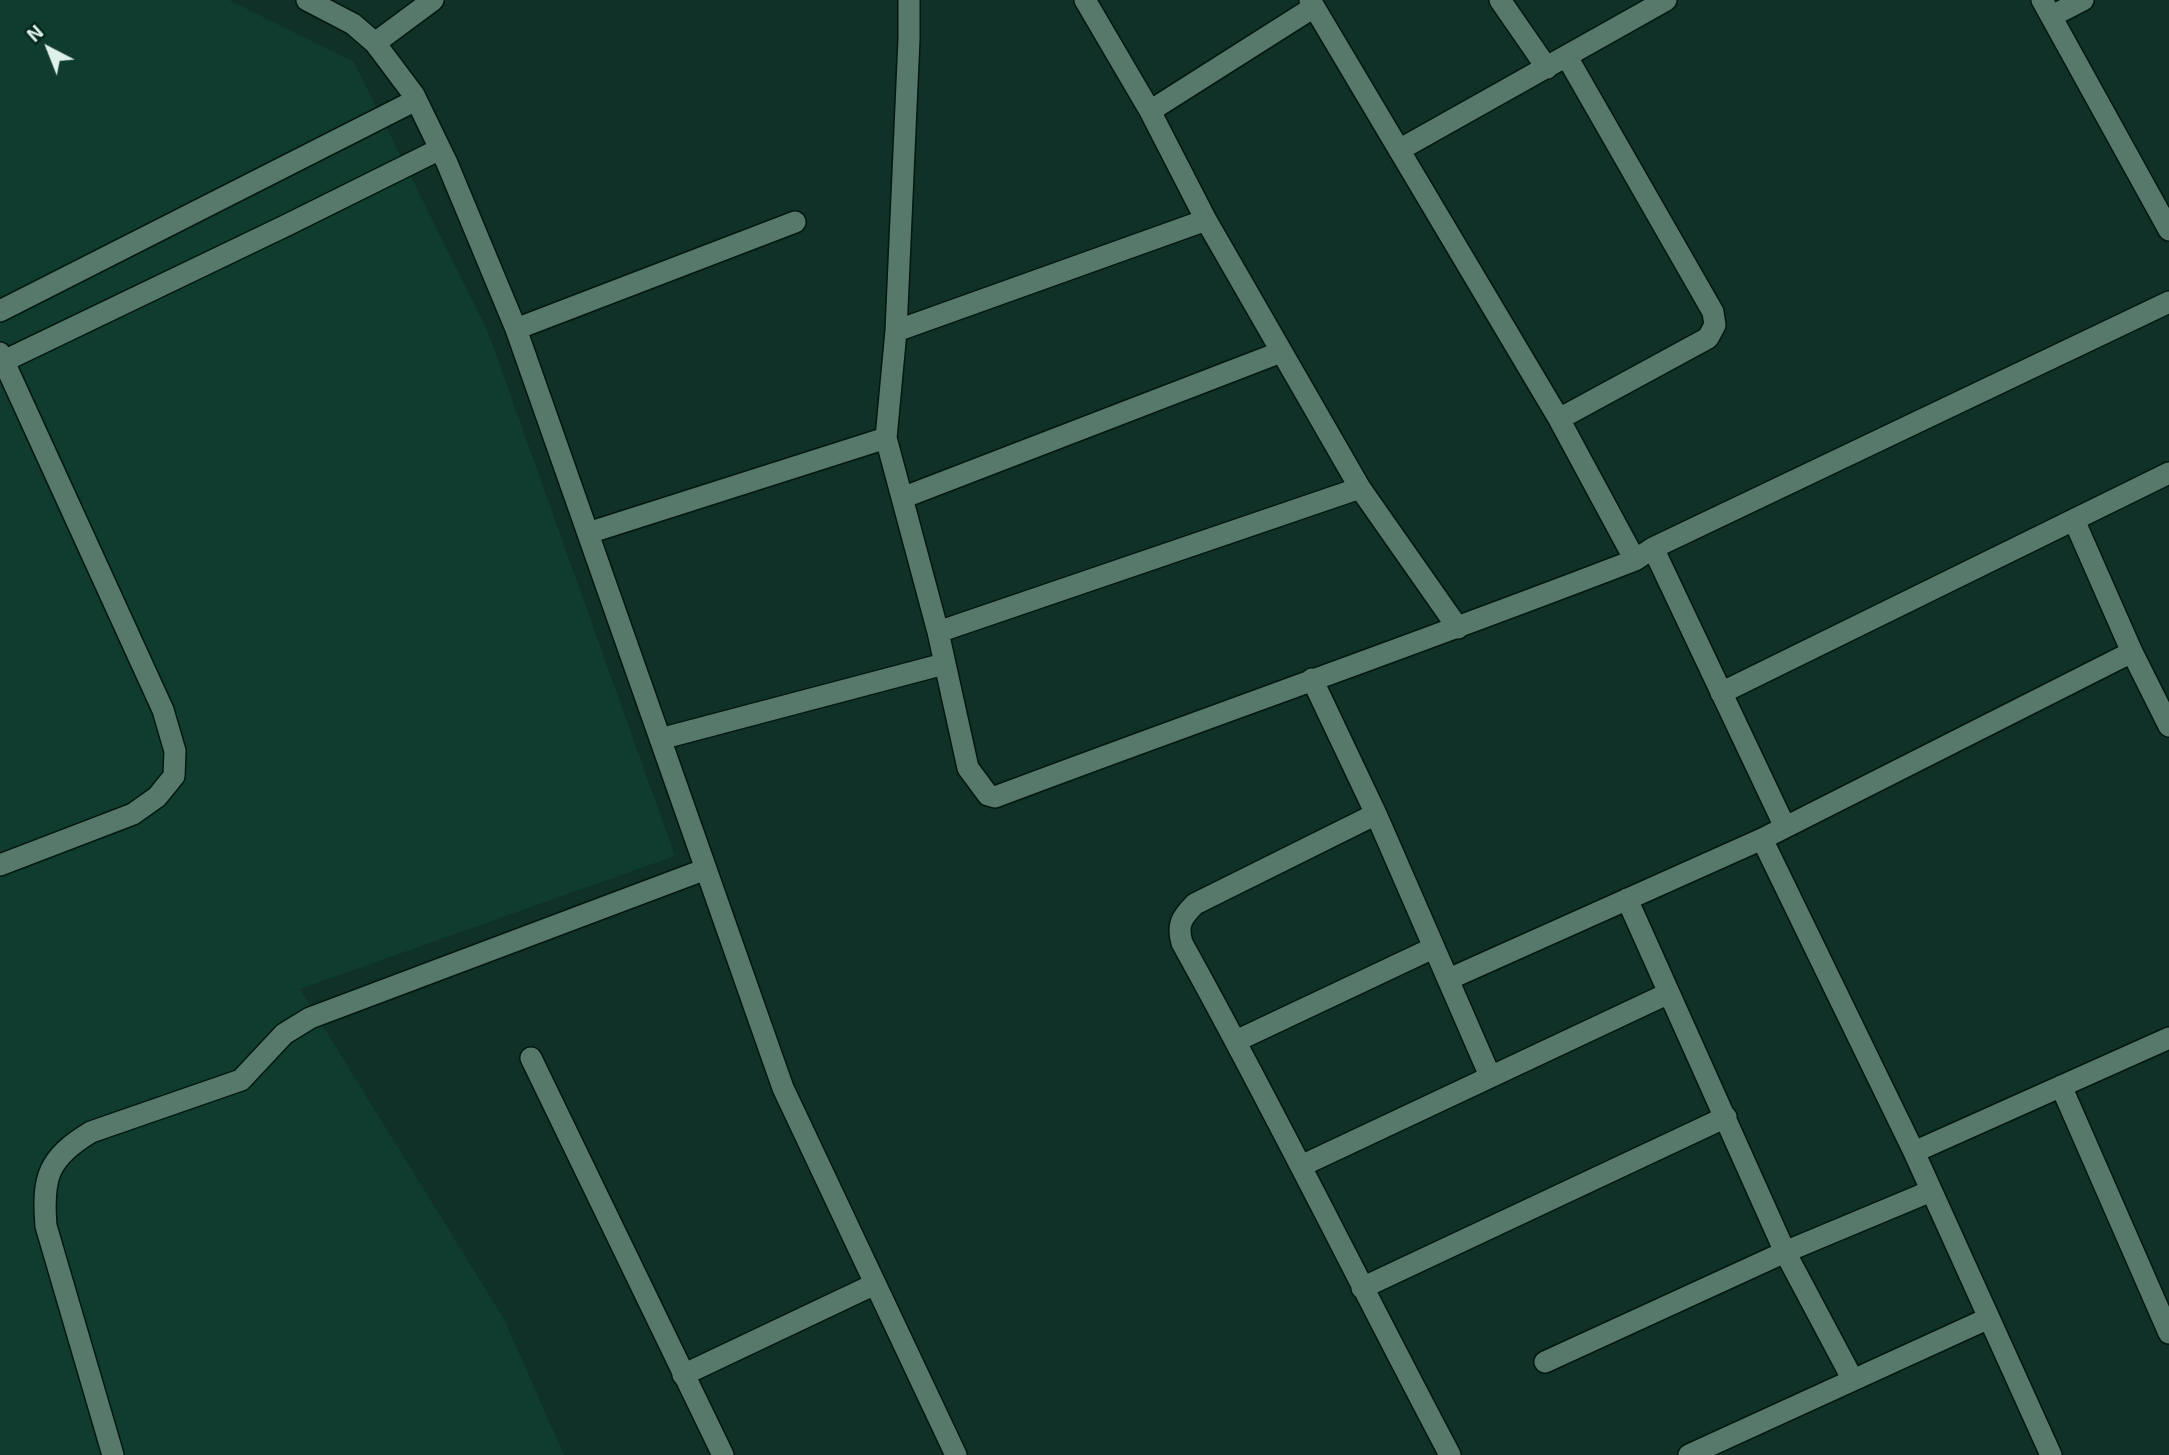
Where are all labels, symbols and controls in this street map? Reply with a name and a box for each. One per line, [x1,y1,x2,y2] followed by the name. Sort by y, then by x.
[14,14,84,84] north arrow
[22,20,47,46] text: N

